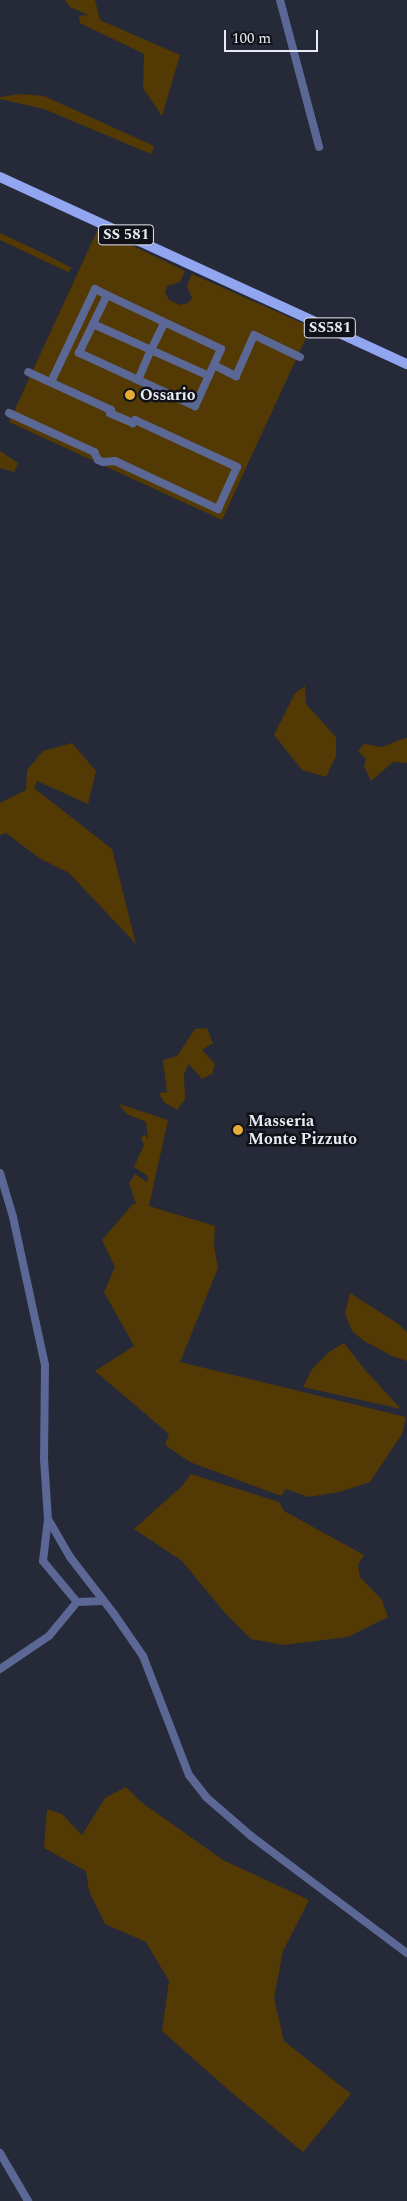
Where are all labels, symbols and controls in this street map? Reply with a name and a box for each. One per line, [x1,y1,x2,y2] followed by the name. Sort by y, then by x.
[227,20,321,52] scale bar
[232,27,271,50] text: 100 m
[97,222,155,248] road number: SS 581
[304,316,356,340] road number: SS581
[140,385,196,405] place label: Ossario
[124,389,136,401] marker: Ossario
[248,1111,357,1149] place label: Masseria Monte Pizzuto
[232,1124,244,1136] marker: Masseria Monte Pizzuto

